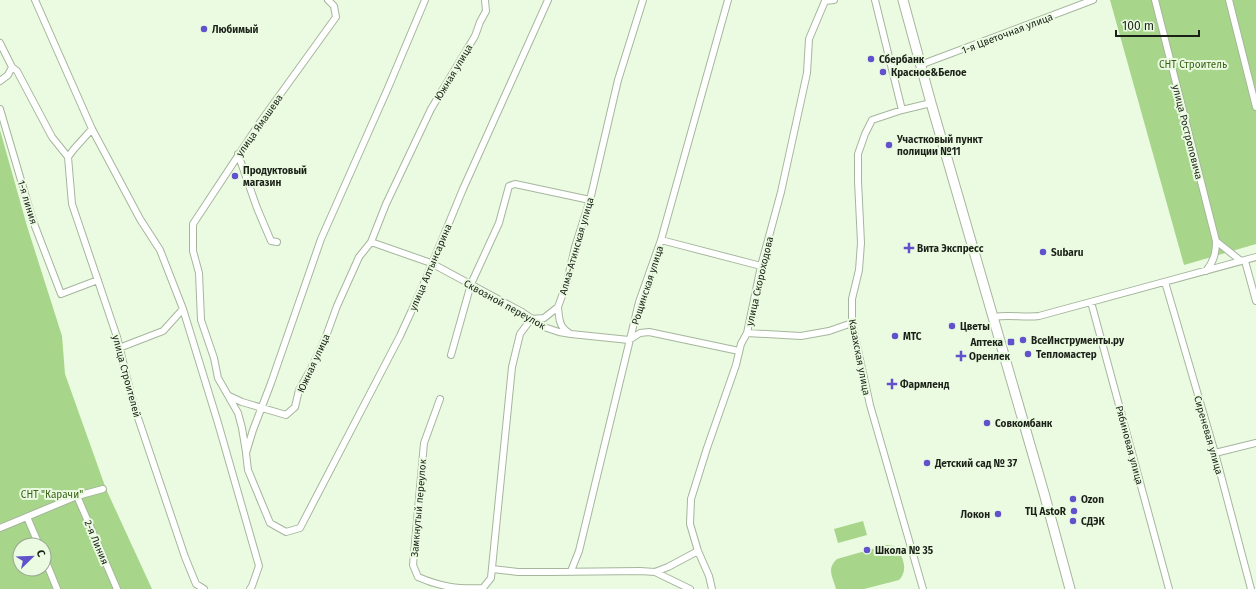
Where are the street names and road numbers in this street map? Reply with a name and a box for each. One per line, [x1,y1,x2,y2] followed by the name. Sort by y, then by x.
[960,11,1055,57] street label: 1-я Цветочная улица
[432,42,475,103] street label: Южная улица
[1169,84,1205,181] street label: улица Ростроповича
[234,92,286,159] street label: улица Ямашева
[15,179,39,226] street label: 1-я линия
[557,196,597,296] street label: Алма-Атинская улица
[407,222,455,313] street label: улица Алтынсарина
[744,235,776,327] street label: улица Скороходова
[629,244,666,326] street label: Рощинская улица
[462,277,548,333] street label: Сквозной переулок
[846,318,872,396] street label: Казахская улица
[295,332,333,395] street label: Южная улица
[109,334,143,419] street label: улица Строителей
[1191,395,1225,476] street label: Сиреневая улица
[1113,404,1145,486] street label: Рябиновая улица
[409,458,429,558] street label: Замкнутый переулок
[81,518,111,566] street label: 2-я Линия

